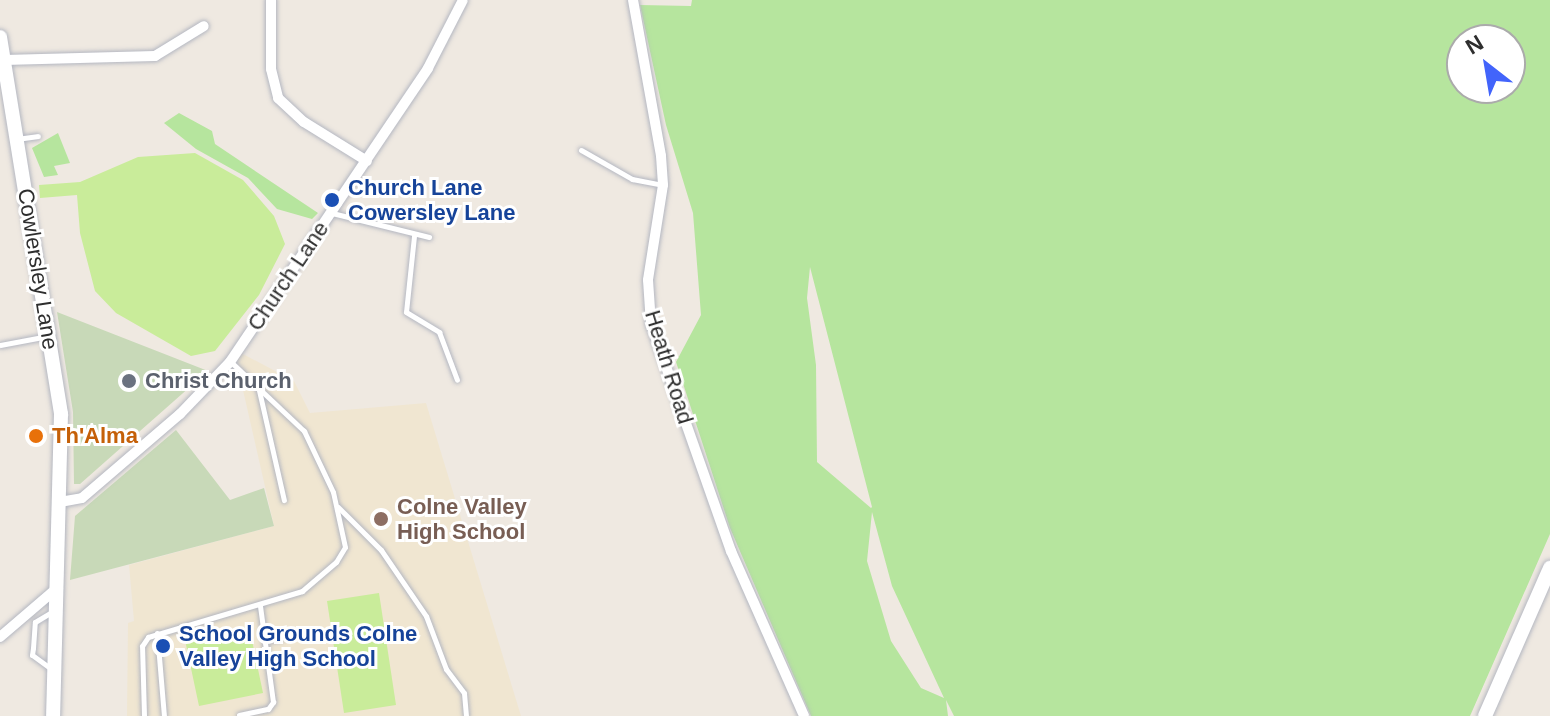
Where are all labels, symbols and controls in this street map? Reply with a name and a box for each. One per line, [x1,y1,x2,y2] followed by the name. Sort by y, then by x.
[1446,24,1526,104] north arrow
[1461,30,1488,60] text: N
[348,174,516,226] place label: Church Lane Cowersley Lane
[12,187,64,351] street label: Cowlersley Lane
[323,191,341,209] marker: Church Lane Cowersley Lane
[242,216,334,336] street label: Church Lane
[639,307,699,427] street label: Heath Road
[145,368,292,394] place label: Christ Church
[120,372,138,390] marker: Christ Church
[52,423,138,449] place label: Th'Alma
[27,427,45,445] marker: Th'Alma
[397,493,527,544] place label: Colne Valley High School
[372,510,390,528] marker: Colne Valley High School
[179,620,417,672] place label: School Grounds Colne Valley High School
[154,637,172,655] marker: School Grounds Colne Valley High School

